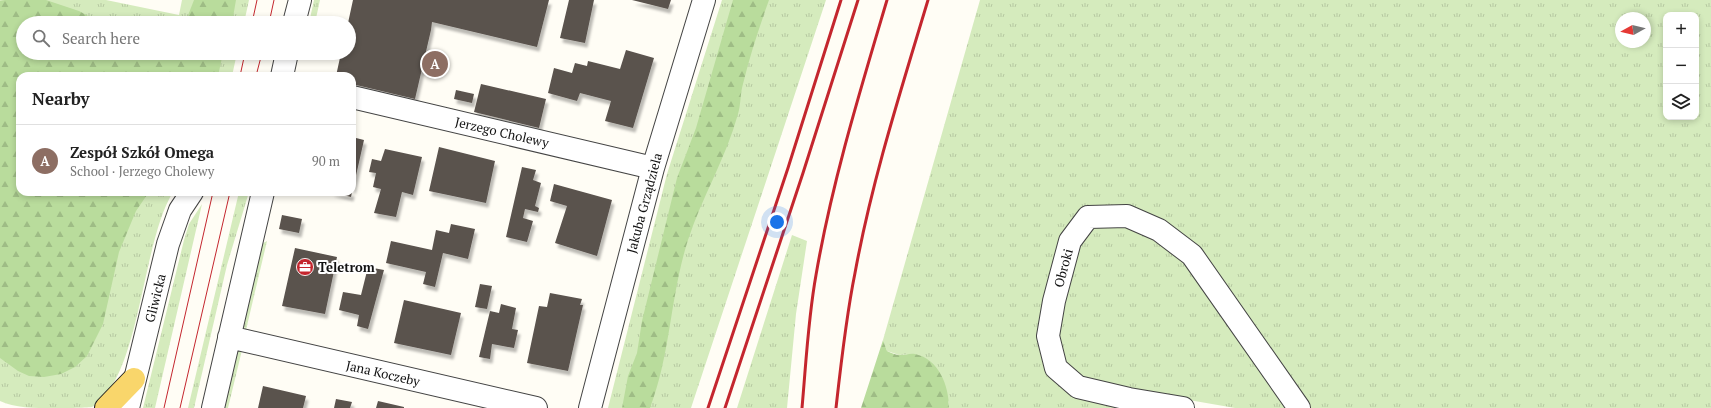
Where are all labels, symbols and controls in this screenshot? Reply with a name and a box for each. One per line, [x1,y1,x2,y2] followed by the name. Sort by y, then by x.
[1615,12,1651,48] north arrow
[1663,12,1699,120] map controls
[1663,12,1699,48] button: +
[16,16,356,60] search box
[30,27,52,49] icon: search
[62,28,140,48] text: Search here
[1663,48,1699,84] button: −
[422,49,448,79] pin: A
[1663,84,1699,120] button: layers
[32,87,90,110] text: Nearby
[453,112,551,152] street label: Jerzego Cholewy
[70,142,214,162] text: Zespół Szkół Omega
[622,150,666,255] street label: Jakuba Grządziela
[40,152,50,170] text: A
[312,152,340,170] text: 90 m
[70,162,214,180] text: School · Jerzego Cholewy
[767,212,787,232] your location
[1049,247,1077,289] street label: Obroki
[295,257,315,277] office icon: Teletrom
[318,258,375,276] place label: Teletrom
[140,271,170,324] street label: Gliwicka
[344,356,422,390] street label: Jana Koczeby

